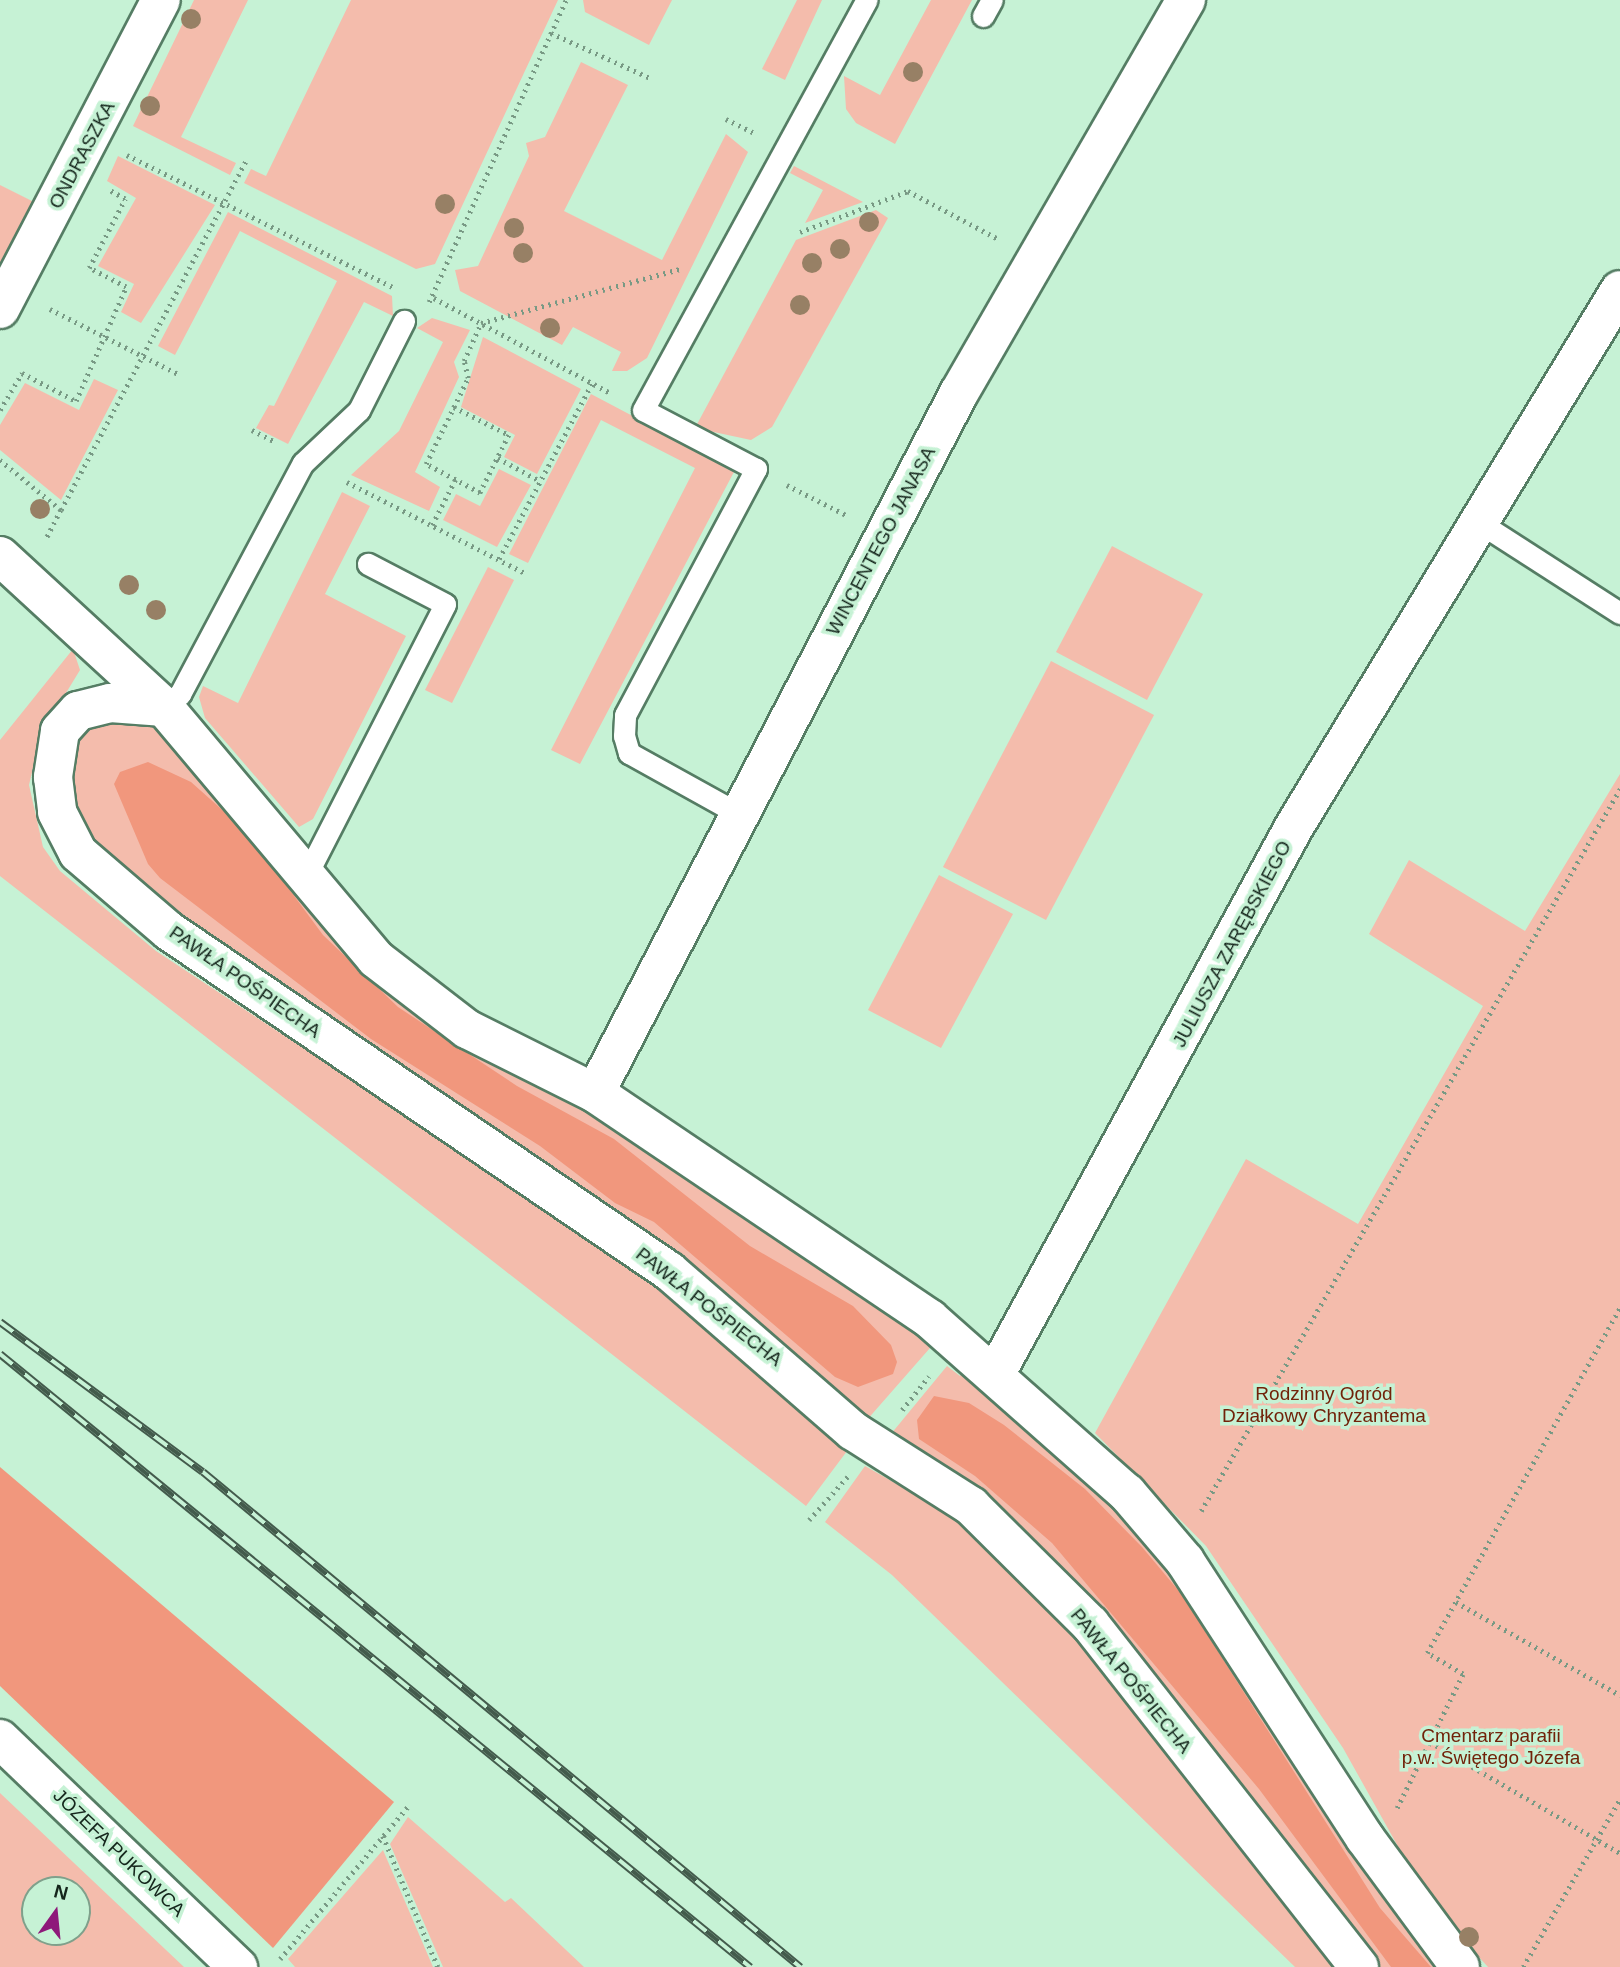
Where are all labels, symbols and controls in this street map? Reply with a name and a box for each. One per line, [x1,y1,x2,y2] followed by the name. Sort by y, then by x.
[44,97,120,213] street label: ONDRASZKA
[822,443,940,639] street label: WINCENTEGO JANASA
[1168,837,1296,1051] street label: JULIUSZA ZARĘBSKIEGO
[165,921,325,1043] street label: PAWŁA POŚPIECHA
[631,1242,787,1372] street label: PAWŁA POŚPIECHA
[1222,1383,1426,1427] park label: Rodzinny Ogród Działkowy Chryzantema
[1065,1604,1197,1758] street label: PAWŁA POŚPIECHA
[1402,1725,1580,1769] park label: Cmentarz parafii p.w. Świętego Józefa
[48,1784,190,1922] street label: JÓZEFA PUKOWCA
[21,1876,91,1946] north arrow
[52,1880,70,1904] text: N

